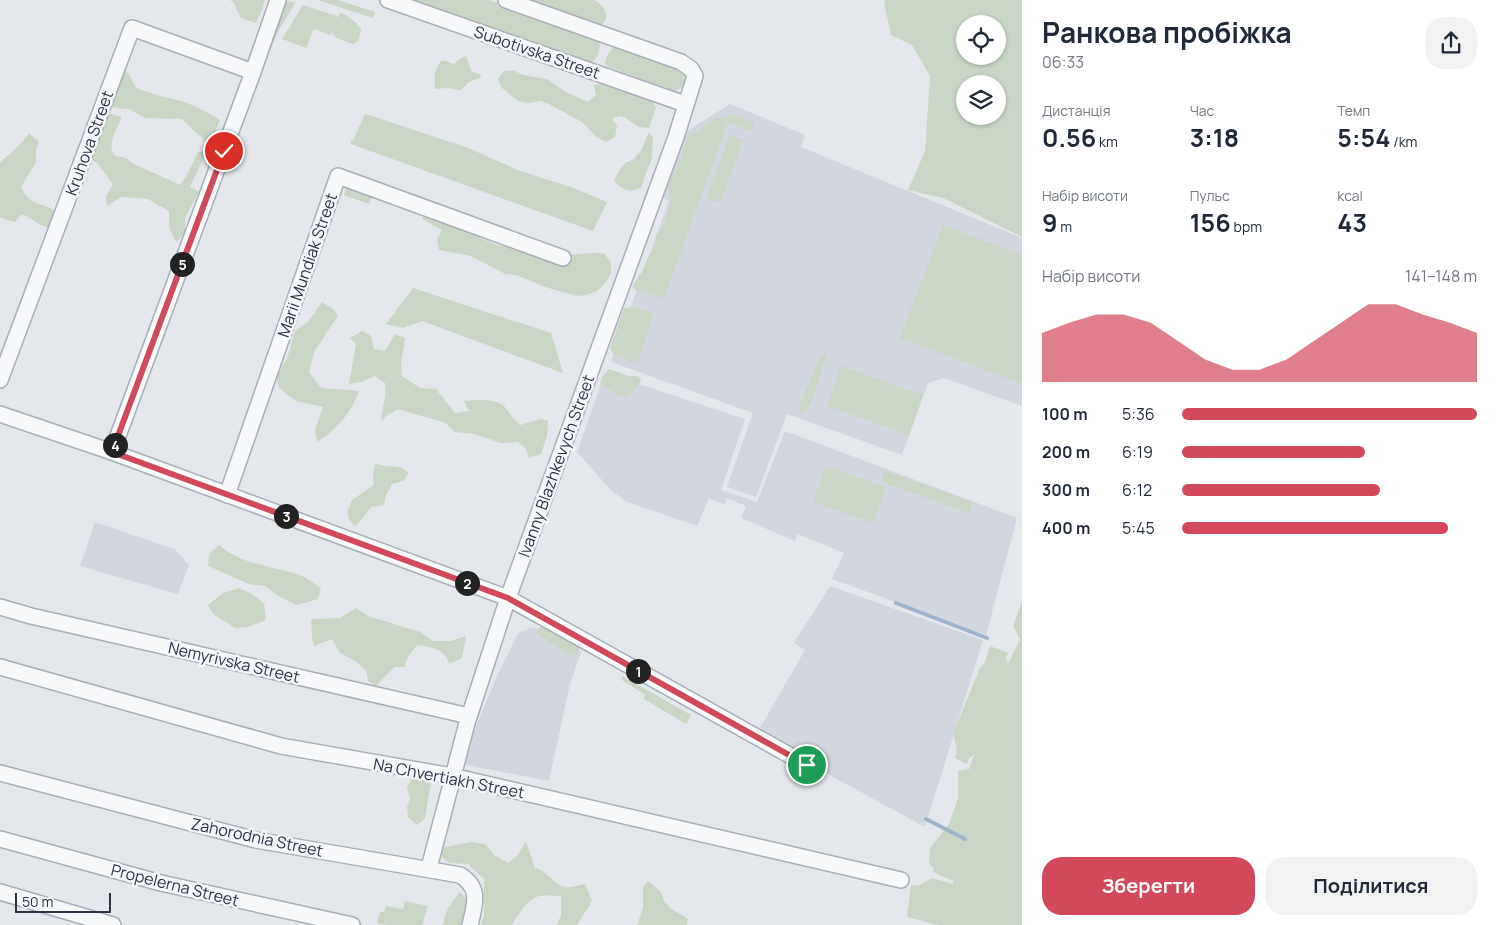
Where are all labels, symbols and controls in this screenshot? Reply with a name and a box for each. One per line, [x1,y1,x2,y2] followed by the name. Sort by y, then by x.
[1042,13,1292,51] text: Ранкова пробіжка
[956,15,1006,125] map controls
[956,15,1006,65] button: locate
[1425,17,1477,69] button: share
[471,20,603,84] street label: Subotivska Street
[1042,51,1084,73] text: 06:33
[956,75,1006,125] button: layers
[60,87,118,199] street label: Kruhova Street
[1042,101,1110,120] text: Дистанція
[1190,101,1214,120] text: Час
[1337,101,1370,120] text: Темп
[1042,120,1096,155] text: 0.56
[1190,120,1239,155] text: 3:18
[1337,120,1390,155] text: 5:54
[203,130,245,172] pin
[1096,132,1118,151] text: km
[1390,132,1417,151] text: /km
[210,137,238,165] icon: check
[1042,186,1128,205] text: Набір висоти
[1190,186,1230,205] text: Пульс
[1337,186,1363,205] text: kcal
[272,190,342,340] street label: Marii Mundiak Street
[1042,205,1058,240] text: 9
[1190,205,1231,240] text: 156
[1337,205,1367,240] text: 43
[1058,217,1072,236] text: m
[1231,217,1262,236] text: bpm
[170,252,194,276] pin: 5
[178,255,187,274] text: 5
[1042,265,1140,287] text: Набір висоти
[1405,265,1477,287] text: 141–148 m
[513,372,599,560] street label: Ivanny Blazhkevych Street
[1042,403,1088,425] text: 100 m
[1122,403,1155,425] text: 5:36
[102,432,128,458] pin: 4
[111,436,120,455] text: 4
[1042,441,1090,463] text: 200 m
[1122,441,1153,463] text: 6:19
[1042,479,1090,501] text: 300 m
[1122,479,1152,501] text: 6:12
[274,504,298,528] pin: 3
[282,507,291,526] text: 3
[1042,517,1090,539] text: 400 m
[1122,517,1155,539] text: 5:45
[454,570,480,596] pin: 2
[463,574,472,593] text: 2
[166,636,302,688] street label: Nemyrivska Street
[626,658,650,684] pin: 1
[635,662,642,681] text: 1
[786,744,828,786] pin
[793,751,821,779] icon: arrive
[372,753,526,803] street label: Na Chvertiakh Street
[189,812,325,862] street label: Zahorodnia Street
[1042,857,1255,915] button: Зберегти
[1265,857,1477,915] button: Поділитися
[109,858,241,912] street label: Propelerna Street
[15,890,111,913] scale bar
[22,892,53,911] text: 50 m

